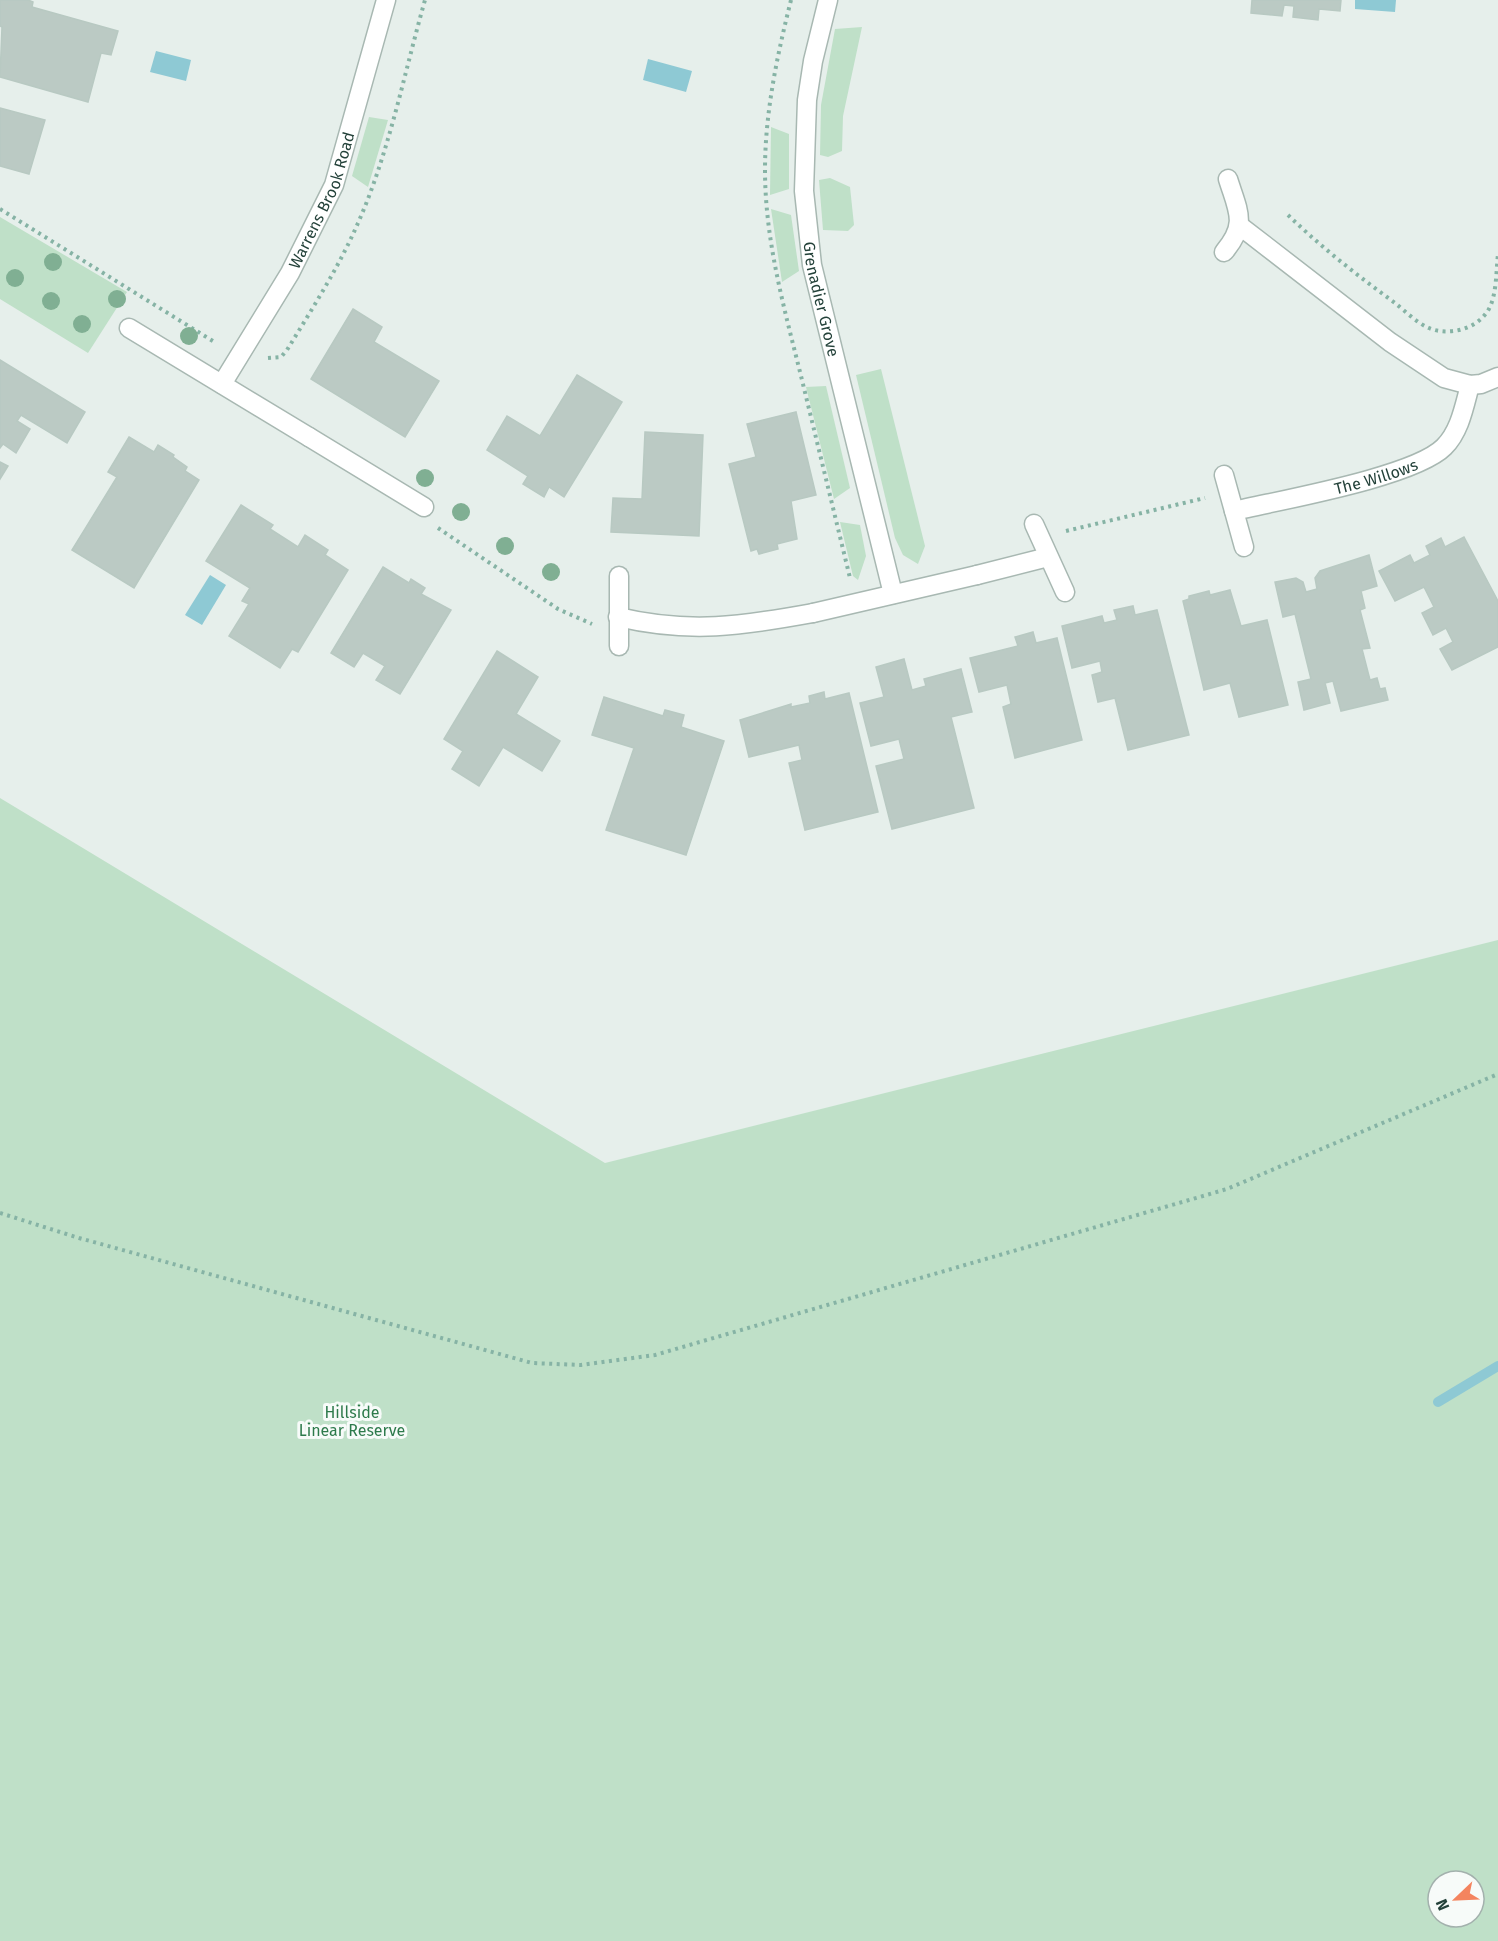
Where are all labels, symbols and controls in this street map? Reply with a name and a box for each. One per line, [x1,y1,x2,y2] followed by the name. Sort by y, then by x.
[285,130,358,272] street label: Warrens Brook Road
[800,241,843,359] street label: Grenadier Grove
[1332,455,1421,498] street label: The Willows
[299,1403,405,1440] park label: Hillside Linear Reserve
[1426,1869,1486,1929] north arrow
[1432,1896,1453,1913] text: N

